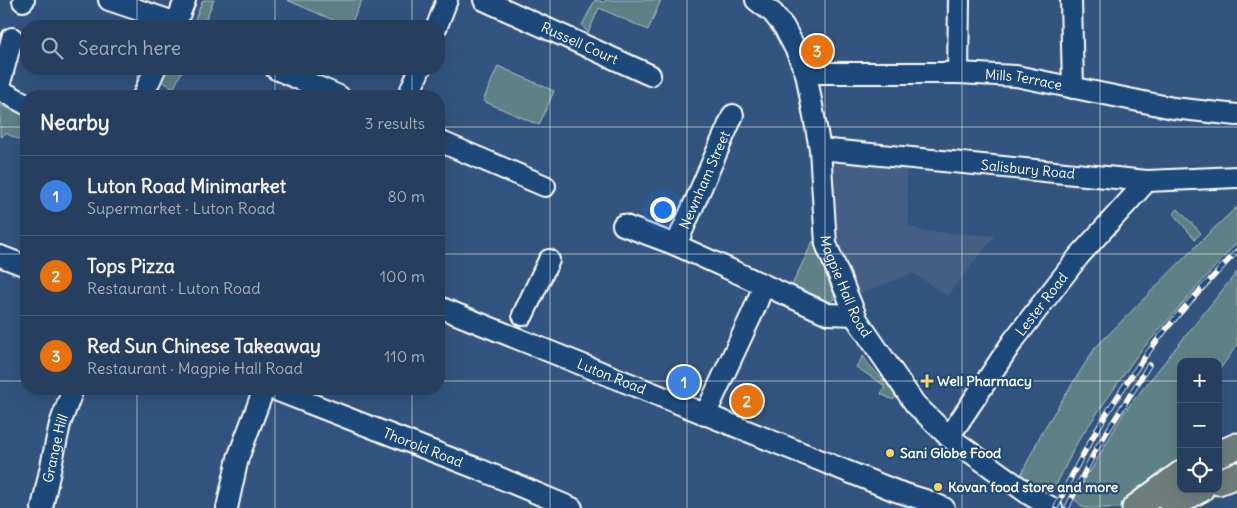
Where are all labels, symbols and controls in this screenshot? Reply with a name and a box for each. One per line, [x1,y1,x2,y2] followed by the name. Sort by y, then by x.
[538,18,621,69] street label: Russell Court
[20,20,445,75] search box
[801,32,833,70] pin: 3
[38,34,66,62] icon: search
[78,36,181,60] text: Search here
[985,65,1064,94] street label: Mills Terrace
[40,109,110,136] text: Nearby
[365,113,425,133] text: 3 results
[675,128,734,232] street label: Newnham Street
[980,156,1076,183] street label: Salisbury Road
[87,174,286,198] text: Luton Road Minimarket
[53,186,59,206] text: 1
[387,186,425,206] text: 80 m
[650,197,676,223] your location
[87,198,275,218] text: Supermarket · Luton Road
[816,235,875,341] street label: Magpie Hall Road
[87,254,175,278] text: Tops Pizza
[52,266,60,286] text: 2
[380,266,425,286] text: 100 m
[1011,269,1072,339] street label: Lester Road
[87,278,261,298] text: Restaurant · Luton Road
[87,334,321,358] text: Red Sun Chinese Takeaway
[51,346,61,366] text: 3
[384,346,425,366] text: 110 m
[575,355,649,398] street label: Luton Road
[87,358,303,378] text: Restaurant · Magpie Hall Road
[1177,358,1222,493] map controls
[1177,358,1222,403] button: +
[668,363,700,401] pin: 1
[937,372,1032,390] place label: Well Pharmacy
[921,375,933,387] marker: Well Pharmacy
[731,382,763,420] pin: 2
[1177,403,1222,448] button: −
[39,411,72,484] street label: Grange Hill
[380,424,466,471] street label: Thorold Road
[900,444,1002,462] place label: Sani Globe Food
[884,447,896,459] marker: Sani Globe Food
[1177,448,1222,493] button: locate
[948,478,1118,496] place label: Kovan food store and more
[932,481,944,493] marker: Kovan food store and more

